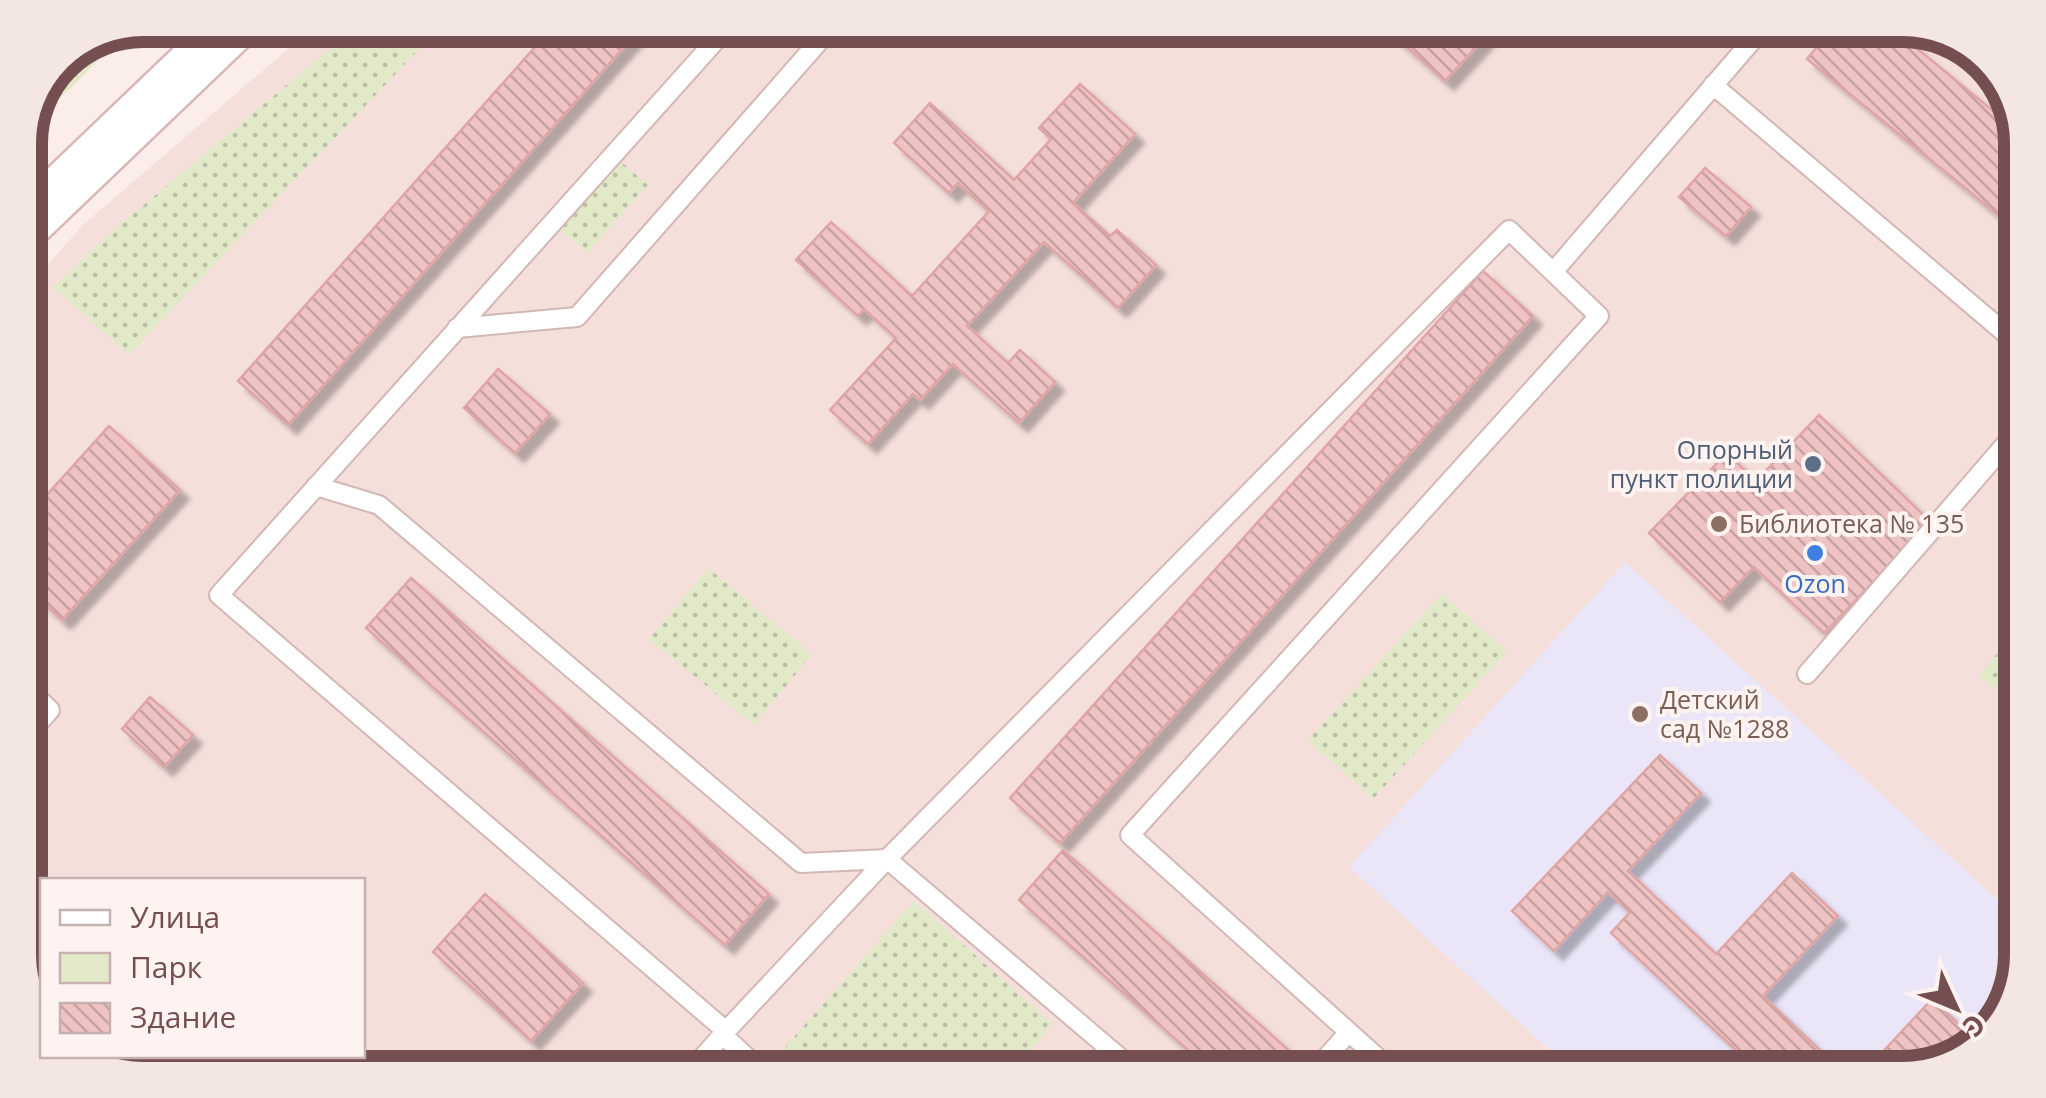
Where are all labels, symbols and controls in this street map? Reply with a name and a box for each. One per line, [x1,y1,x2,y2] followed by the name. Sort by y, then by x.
[1610,432,1793,495] place label: Опорный пункт полиции
[1802,453,1824,475] marker: Опорный пункт полиции
[1739,506,1964,540] place label: Библиотека № 135
[1708,513,1730,535] marker: Библиотека № 135
[1804,542,1826,564] marker: Ozon
[1784,566,1846,600] place label: Ozon
[1660,682,1789,745] place label: Детский сад №1288
[1629,703,1651,725] marker: Детский сад №1288
[40,878,365,1058] legend
[130,896,220,937] text: Улица
[130,946,203,987] text: Парк
[1906,958,2006,1058] north arrow
[130,996,236,1037] text: Здание
[1955,1006,1995,1046] text: С

